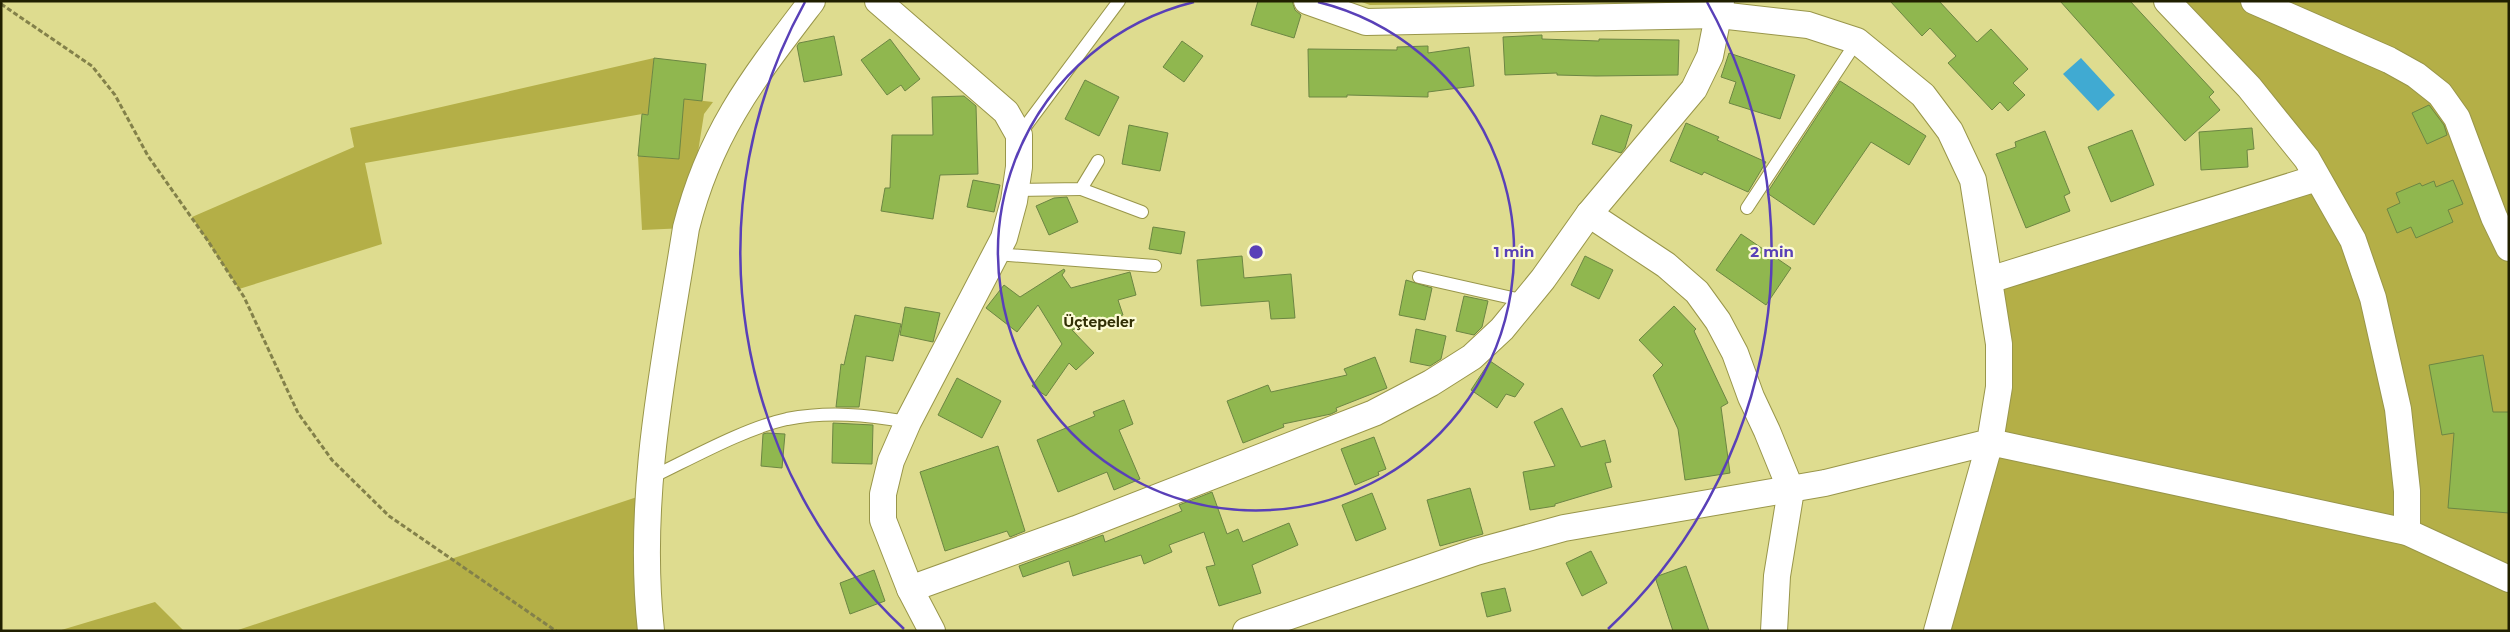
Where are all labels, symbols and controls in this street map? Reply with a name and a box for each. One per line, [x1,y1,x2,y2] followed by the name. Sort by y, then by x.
[1494,242,1534,261] text: 1 min
[1750,242,1794,261] text: 2 min
[1247,243,1265,261] centre of rings
[1063,313,1135,331] district label: Üçtepeler

